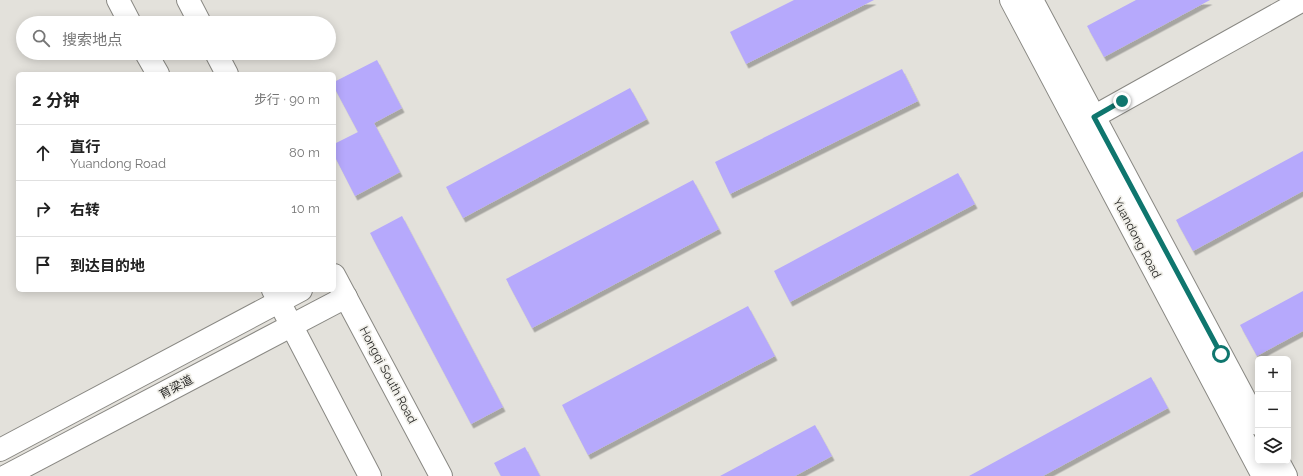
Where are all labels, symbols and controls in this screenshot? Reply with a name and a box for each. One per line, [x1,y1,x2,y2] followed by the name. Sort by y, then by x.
[16,16,336,60] search box
[30,27,52,49] icon: search
[62,31,122,49] text: 搜索地点
[32,90,80,110] text: 2 分钟
[254,92,320,107] text: 步行 · 90 m
[1113,92,1131,110] route end
[70,138,100,156] text: 直行
[32,142,54,164] icon: ahead
[289,145,320,160] text: 80 m
[70,156,166,171] text: Yuandong Road
[1110,196,1164,280] street label: Yuandong Road
[32,198,54,220] icon: right
[70,201,100,219] text: 右转
[291,201,320,216] text: 10 m
[32,254,54,276] icon: arrive
[70,257,145,275] text: 到达目的地
[357,324,419,426] street label: Hongqi South Road
[1212,345,1230,363] route start
[1255,356,1291,464] map controls
[1255,356,1291,392] button: +
[157,372,195,402] street label: 育梁道
[1255,392,1291,428] button: −
[1255,428,1291,464] button: layers

